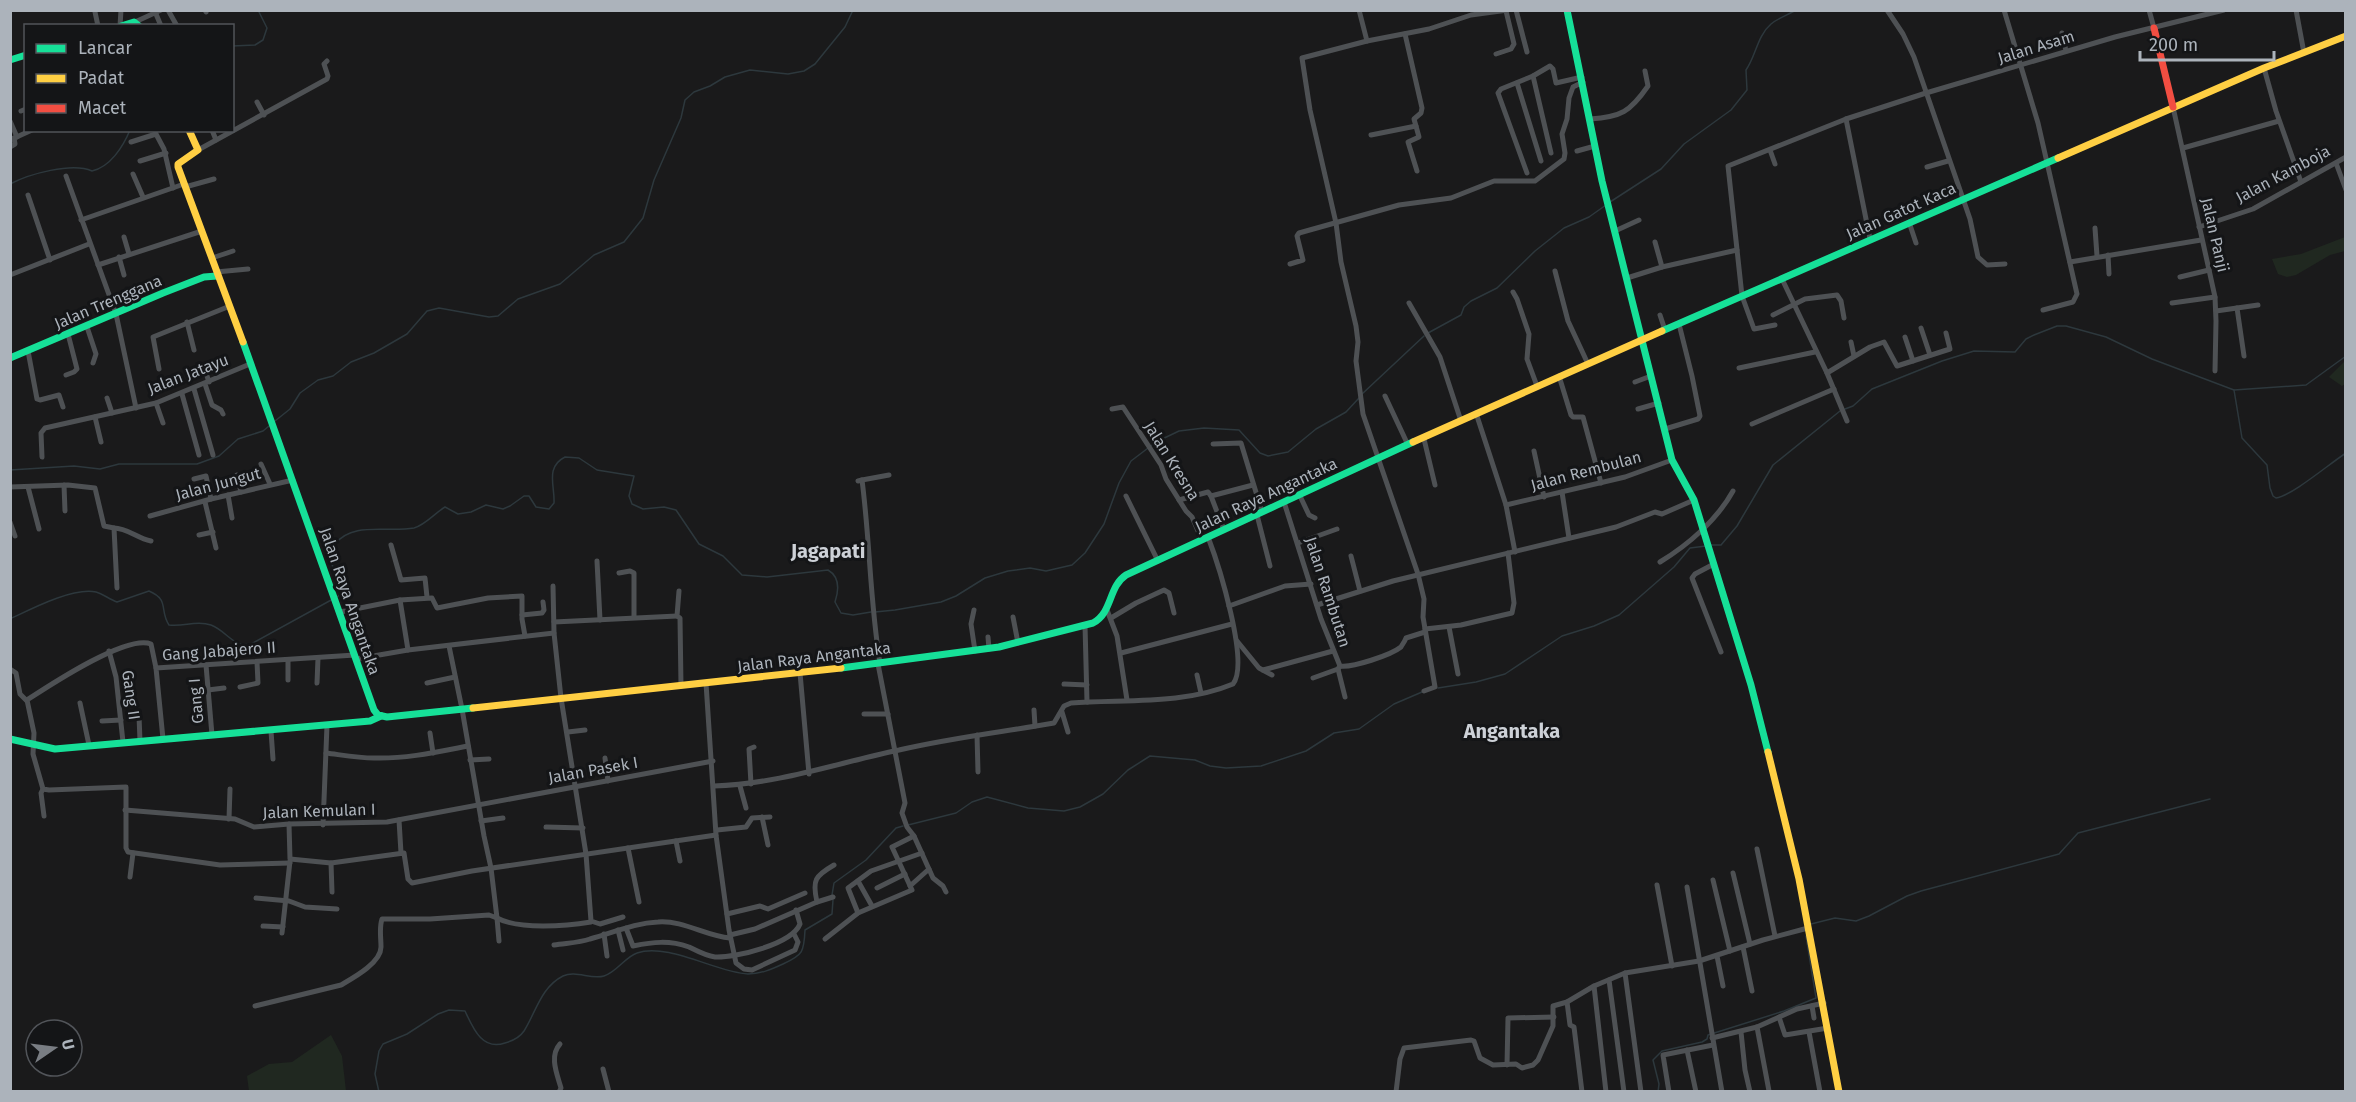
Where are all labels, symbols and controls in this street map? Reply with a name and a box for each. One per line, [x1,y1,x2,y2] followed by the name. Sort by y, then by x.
[24,24,234,132] legend
[2140,24,2274,62] scale bar
[1995,26,2077,68] street label: Jalan Asam
[2149,34,2198,56] text: 200 m
[78,37,132,59] text: Lancar
[78,67,125,89] text: Padat
[78,97,127,119] text: Macet
[2233,141,2333,207] street label: Jalan Kamboja
[1843,178,1959,244] street label: Jalan Gatot Kaca
[2197,196,2233,274] street label: Jalan Panji
[51,271,165,333] street label: Jalan Trenggana
[145,350,231,398] street label: Jalan Jatayu
[1140,418,1204,504] street label: Jalan Kresna
[1529,447,1643,495] street label: Jalan Rembulan
[1192,454,1340,536] street label: Jalan Raya Angantaka
[173,463,263,504] street label: Jalan Jungut
[316,525,384,677] street label: Jalan Raya Angantaka
[1301,534,1355,650] street label: Jalan Rambutan
[790,539,865,563] district label: Jagapati
[161,638,277,664] street label: Gang Jabajero II
[736,638,892,676] street label: Jalan Raya Angantaka
[118,669,144,721] street label: Gang II
[185,678,207,724] street label: Gang I
[1463,719,1560,743] district label: Angantaka
[547,753,639,787] street label: Jalan Pasek I
[262,800,376,822] street label: Jalan Kemulan I
[24,1018,84,1078] north arrow
[58,1037,79,1052] text: U

